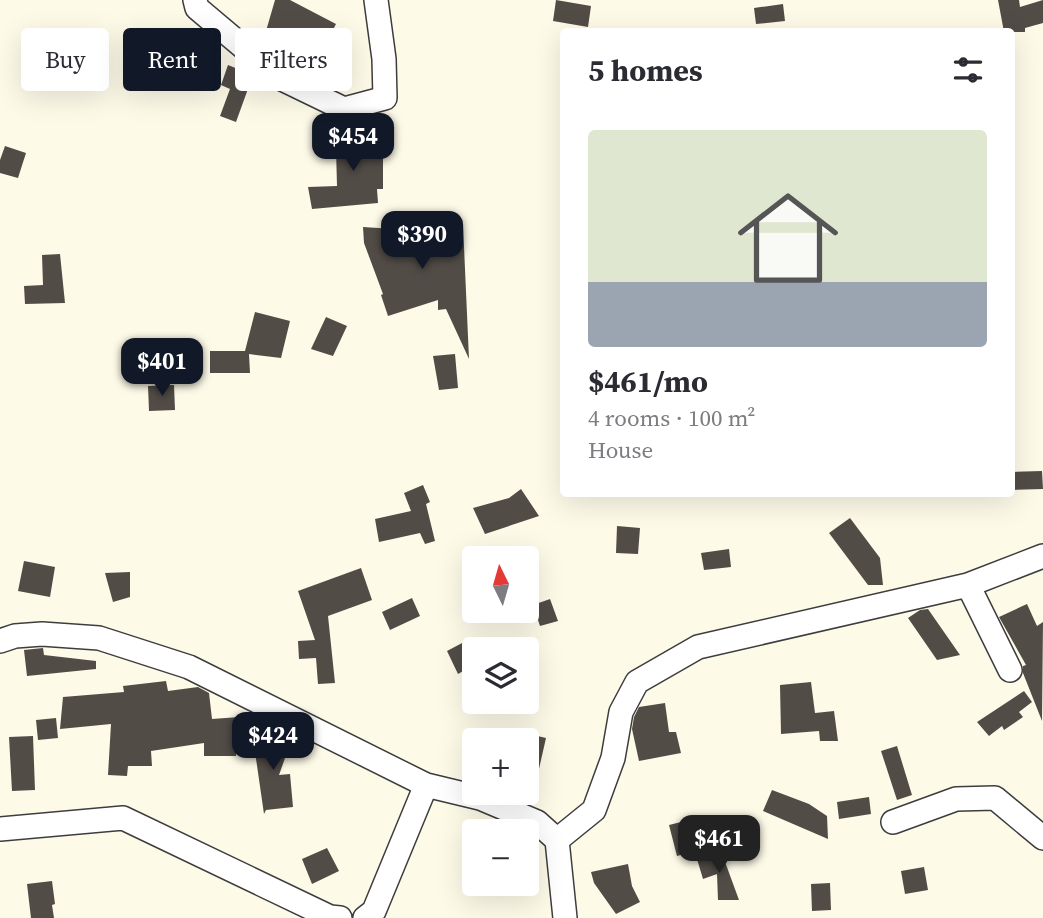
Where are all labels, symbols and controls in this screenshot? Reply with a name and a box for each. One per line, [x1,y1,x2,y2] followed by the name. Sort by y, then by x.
[21,28,109,91] chip: Buy
[123,28,221,91] chip: Rent
[235,28,352,91] chip: Filters
[588,50,703,91] text: 5 homes
[949,51,987,89] icon: filters
[312,114,394,173] pin: $454
[328,120,378,152] text: $454
[725,175,851,301] icon: home
[381,212,463,271] pin: $390
[397,218,447,250] text: $390
[121,338,203,398] pin: $401
[137,345,187,377] text: $401
[588,361,708,402] text: $461/mo
[588,402,755,434] text: 4 rooms · 100 m²
[588,434,653,466] text: House
[462,546,539,623] north arrow
[462,546,539,896] map controls
[462,637,539,714] button: layers
[232,712,314,772] pin: $424
[248,719,298,751] text: $424
[462,728,539,805] button: +
[678,816,760,875] pin: $461
[462,819,539,896] button: −
[694,822,744,854] text: $461

